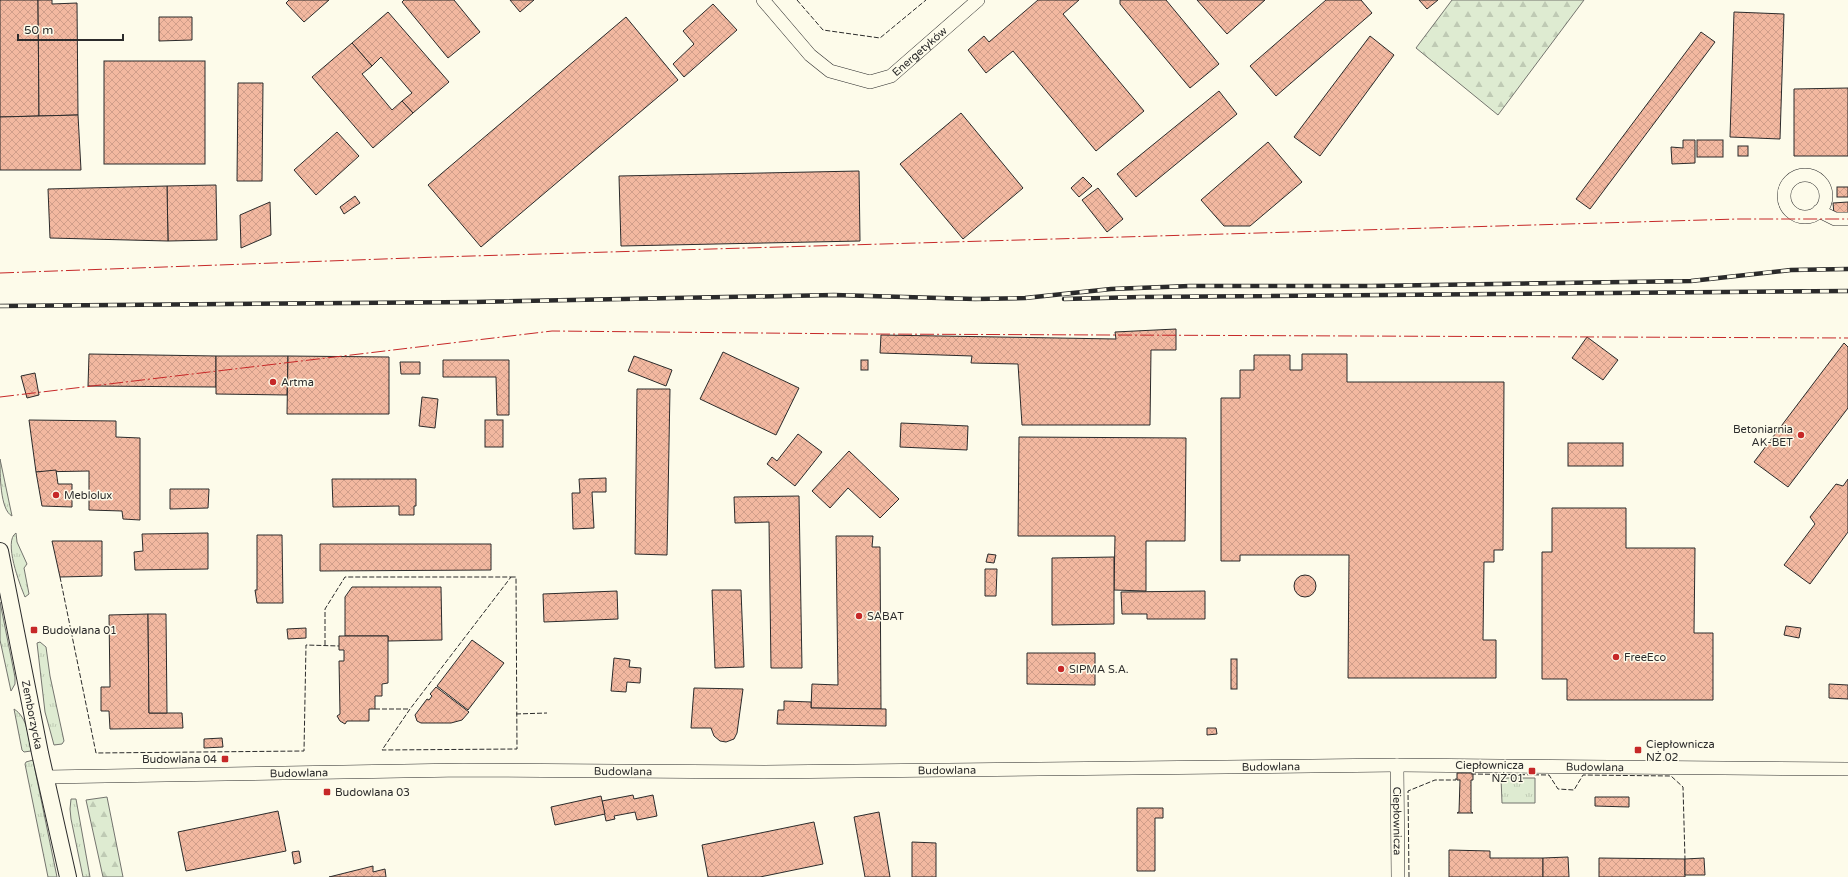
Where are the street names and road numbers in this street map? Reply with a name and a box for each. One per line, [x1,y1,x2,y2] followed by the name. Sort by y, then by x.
[890,24,950,79] street label: Energetyków
[19,679,45,751] street label: Zemborzycka
[1242,760,1300,774] street label: Budowlana
[1566,760,1624,774] street label: Budowlana
[918,764,976,777] street label: Budowlana
[594,765,652,778] street label: Budowlana
[270,766,328,780] street label: Budowlana
[1390,787,1404,855] street label: Ciepłownicza

